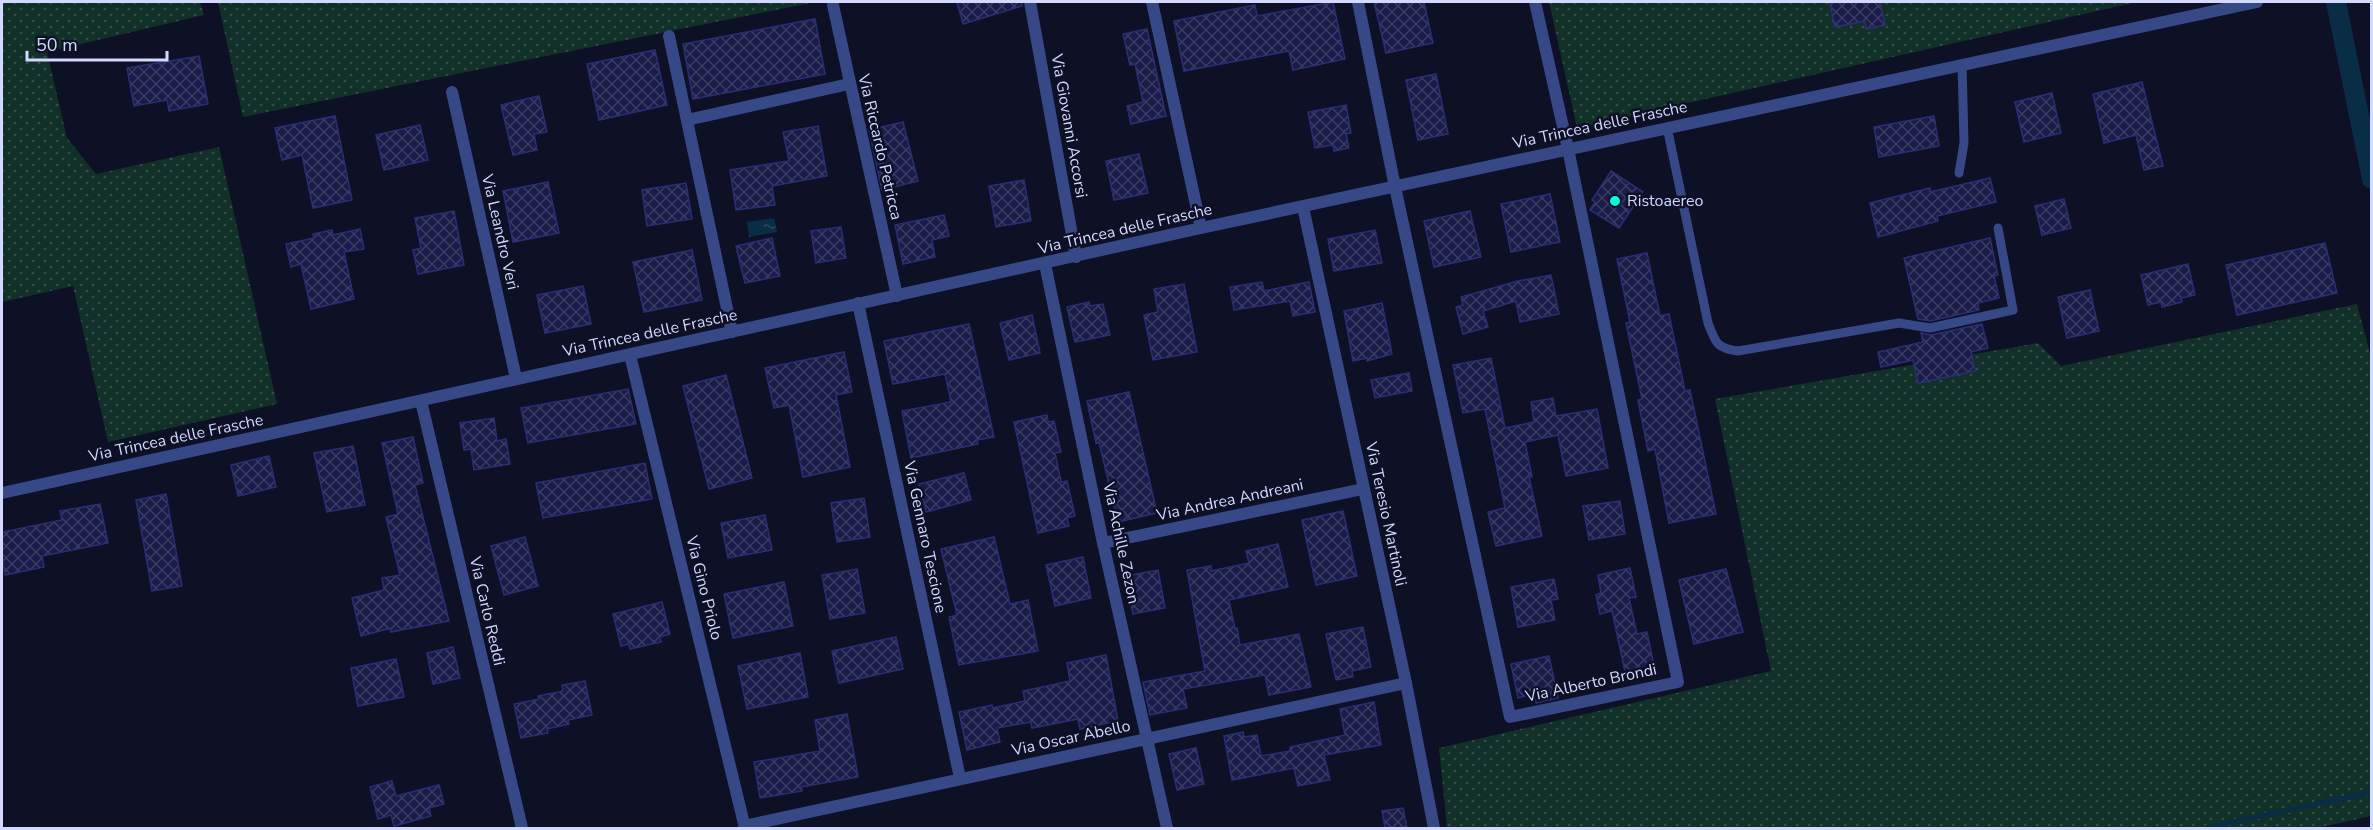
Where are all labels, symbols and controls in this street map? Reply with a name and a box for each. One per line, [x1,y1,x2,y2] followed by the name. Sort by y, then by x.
[27,24,166,62] scale bar
[36,33,78,57] text: 50 m
[1045,51,1093,200] street label: Via Giovanni Accorsi
[852,71,907,222] street label: Via Riccardo Petricca
[1510,96,1689,154] street label: Via Trincea delle Frasche
[476,171,524,292] street label: Via Leandro Veri
[1627,190,1704,212] place label: Ristoaereo
[1608,194,1622,208] marker: Ristoaereo
[1035,198,1214,260] street label: Via Trincea delle Frasche
[560,304,739,362] street label: Via Trincea delle Frasche
[86,409,265,467] street label: Via Trincea delle Frasche
[1360,439,1412,588] street label: Via Teresio Martinoli
[898,458,952,615] street label: Via Gennaro Tescione
[1154,474,1305,527] street label: Via Andrea Andreani
[1097,479,1145,606] street label: Via Achille Zezon
[680,533,728,642] street label: Via Gino Priolo
[464,553,510,668] street label: Via Carlo Reddi
[1522,658,1659,708] street label: Via Alberto Brondi
[1009,715,1132,762] street label: Via Oscar Abello

